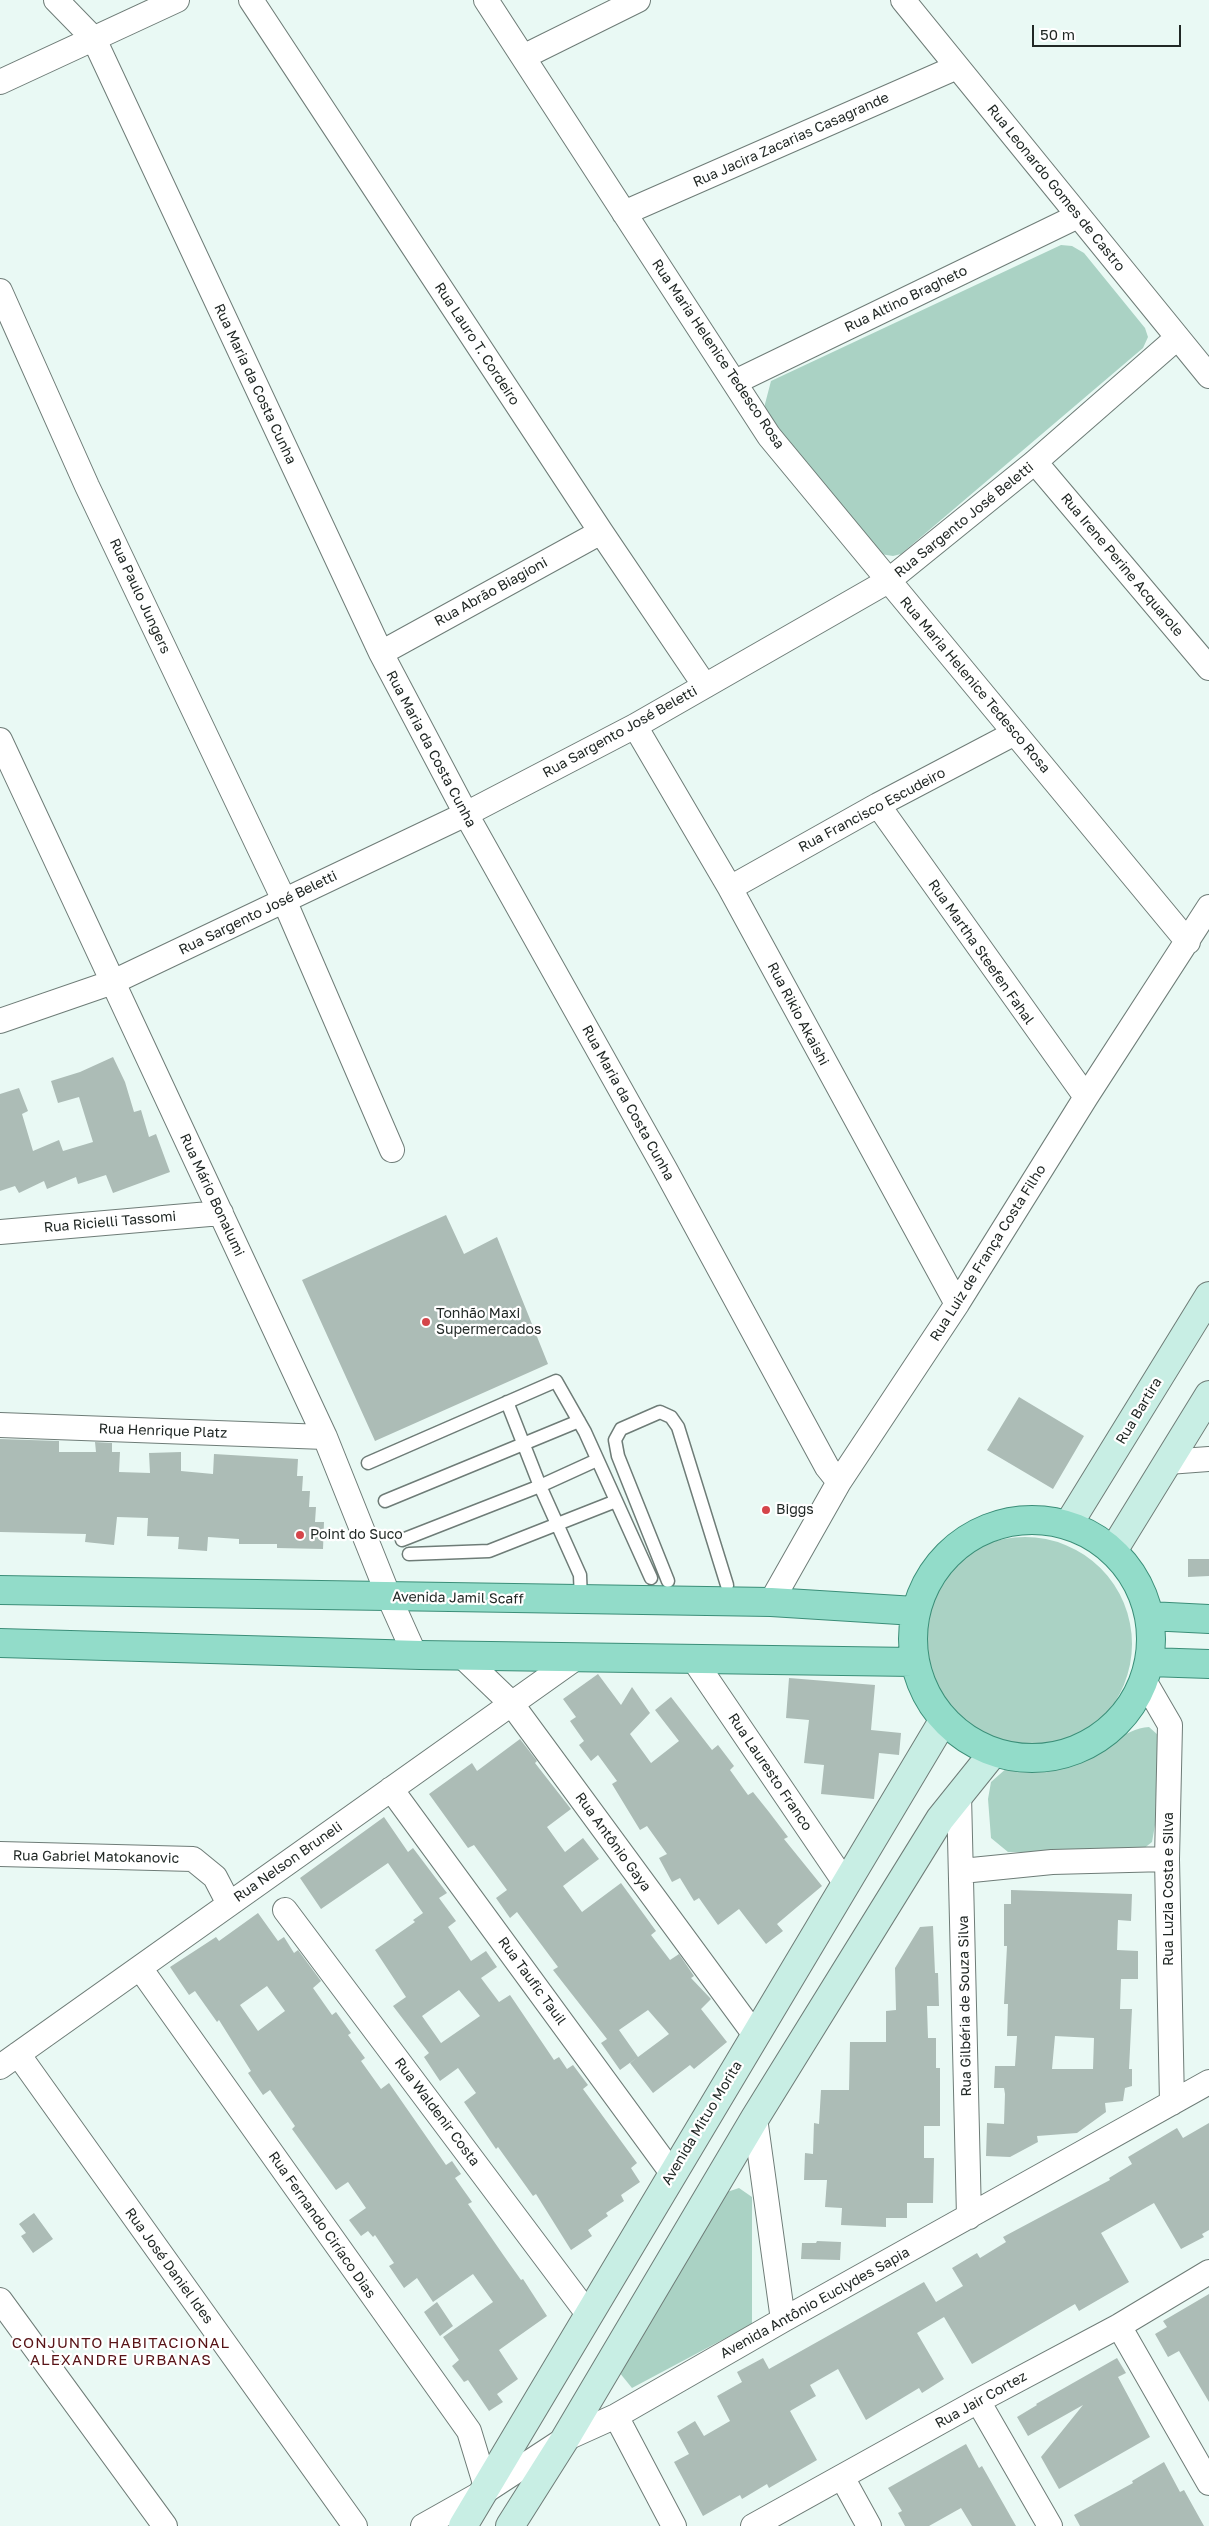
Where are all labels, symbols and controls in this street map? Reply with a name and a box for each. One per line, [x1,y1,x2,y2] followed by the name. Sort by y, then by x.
[1034,15,1183,47] scale bar
[1040,25,1075,43] text: 50 m
[690,89,892,191] street label: Rua Jacira Zacarias Casagrande
[983,101,1129,275] street label: Rua Leonardo Gomes de Castro
[648,256,788,452] street label: Rua Maria Helenice Tedesco Rosa
[842,262,970,336] street label: Rua Altino Bragheto
[431,279,523,409] street label: Rua Lauro T. Cordeiro
[210,301,300,467] street label: Rua Maria da Costa Cunha
[891,459,1037,581] street label: Rua Sargento José Beletti
[1057,490,1187,640] street label: Rua Irene Perine Acquarole
[106,536,174,656] street label: Rua Paulo Jungers
[432,554,550,630] street label: Rua Abrão Biagioni
[896,593,1054,777] street label: Rua Maria Helenice Tedesco Rosa
[382,668,480,830] street label: Rua Maria da Costa Cunha
[540,682,700,782] street label: Rua Sargento José Beletti
[796,764,948,856] street label: Rua Francisco Escudeiro
[176,867,340,959] street label: Rua Sargento José Beletti
[925,876,1037,1028] street label: Rua Martha Steefen Fahal
[764,959,832,1069] street label: Rua Rikio Akaishi
[578,1022,678,1184] street label: Rua Maria da Costa Cunha
[176,1131,248,1259] street label: Rua Mário Bonalumi
[927,1162,1049,1344] street label: Rua Luiz de França Costa Filho
[43,1208,177,1236] street label: Rua Ricielli Tassomi
[436,1306,541,1338] place label: Tonhão Maxi Supermercados
[420,1316,432,1328] marker: Tonhão Maxi Supermercados
[1113,1375,1165,1447] street label: Rua Bartira
[98,1420,228,1442] street label: Rua Henrique Platz
[776,1502,814,1518] place label: Biggs
[760,1504,772,1516] marker: Biggs
[310,1527,403,1543] place label: Point do Suco
[294,1529,306,1541] marker: Point do Suco
[392,1588,524,1608] street label: Avenida Jamil Scaff
[724,1710,816,1834] street label: Rua Lauresto Franco
[572,1789,654,1895] street label: Rua Antônio Gaya
[1161,1812,1177,1966] street label: Rua Luzia Costa e Silva
[231,1818,345,1906] street label: Rua Nelson Bruneli
[13,1847,179,1867] street label: Rua Gabriel Matokanovic
[955,1915,975,2097] street label: Rua Gilbéria de Souza Silva
[494,1934,570,2028] street label: Rua Taufic Tauil
[391,2055,483,2169] street label: Rua Waldenir Costa
[658,2058,746,2188] street label: Avenida Mituo Morita
[265,2148,379,2302] street label: Rua Fernando Ciríaco Dias
[121,2205,217,2327] street label: Rua José Daniel Ides
[717,2244,913,2362] street label: Avenida Antônio Euclydes Sapia
[9,2334,233,2369] district label: CONJUNTO HABITACIONAL ALEXANDRE URBANAS
[932,2368,1030,2432] street label: Rua Jair Cortez

